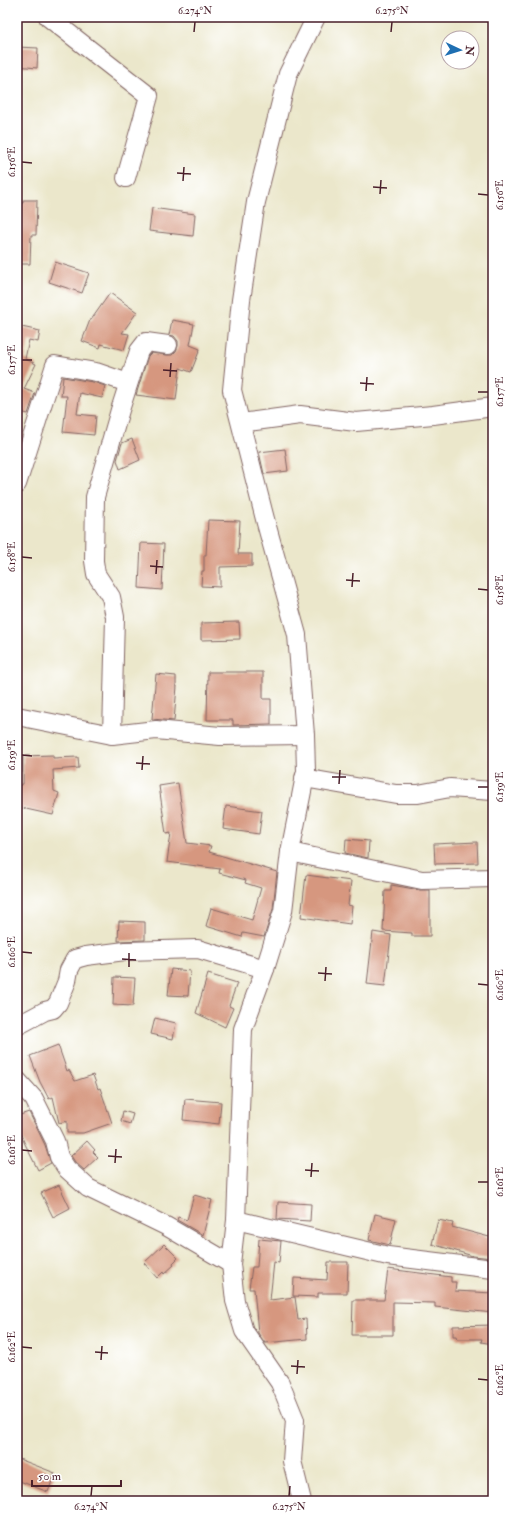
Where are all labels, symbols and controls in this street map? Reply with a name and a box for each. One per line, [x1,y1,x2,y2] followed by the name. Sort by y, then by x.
[178,5,212,17] text: 6.274°N
[375,5,409,17] text: 6.275°N
[440,30,480,70] north arrow
[463,44,476,57] text: N
[6,147,18,177] text: 6.156°E
[494,180,506,210] text: 6.156°E
[6,345,18,375] text: 6.157°E
[494,377,506,407] text: 6.157°E
[6,542,18,572] text: 6.158°E
[494,575,506,605] text: 6.158°E
[6,740,18,770] text: 6.159°E
[494,772,506,802] text: 6.159°E
[6,936,18,968] text: 6.160°E
[494,969,506,1001] text: 6.160°E
[6,1135,18,1165] text: 6.161°E
[494,1167,506,1197] text: 6.161°E
[6,1331,18,1363] text: 6.162°E
[494,1364,506,1396] text: 6.162°E
[32,1462,121,1488] scale bar
[38,1469,62,1484] text: 50 m
[74,1501,108,1513] text: 6.274°N
[272,1501,306,1513] text: 6.275°N

